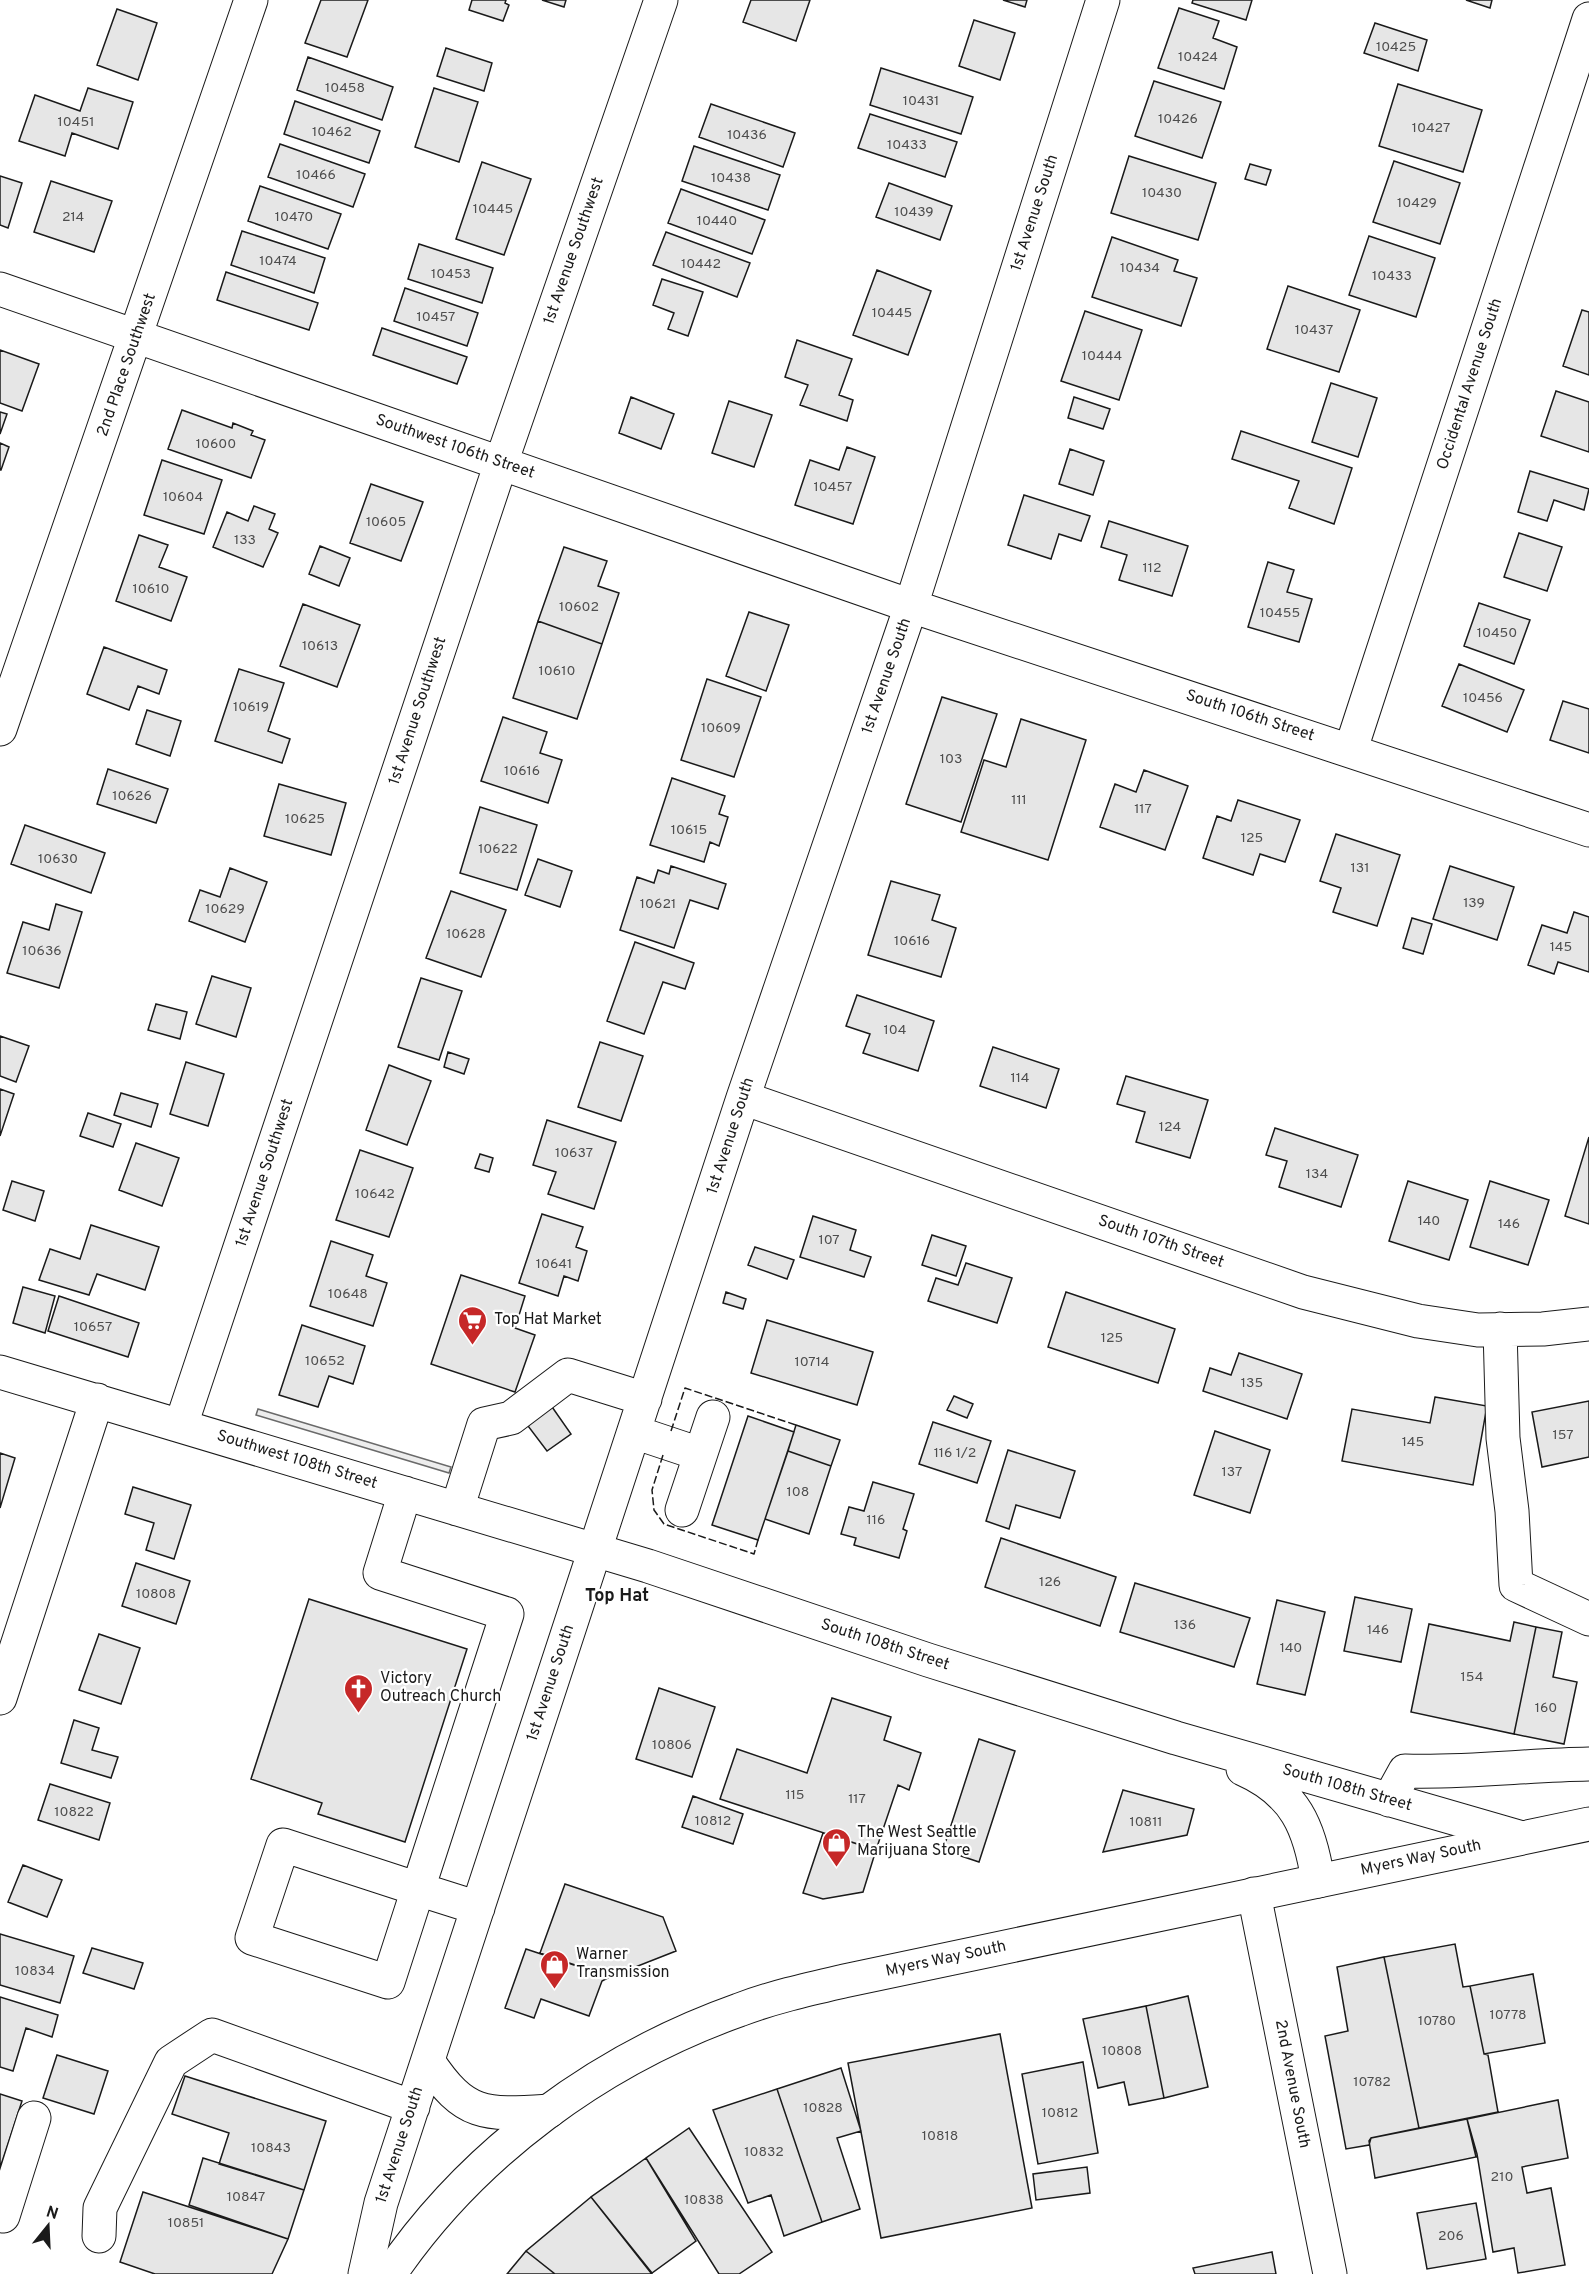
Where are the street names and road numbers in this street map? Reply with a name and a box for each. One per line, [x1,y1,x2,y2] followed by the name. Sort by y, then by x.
[1007,152,1063,274] street label: 1st Avenue South
[539,175,609,327] street label: 1st Avenue Southwest
[93,291,161,439] street label: 2nd Place Southwest
[1433,296,1507,472] street label: Occidental Avenue South
[373,410,537,484] street label: Southwest 106th Street
[858,615,916,737] street label: 1st Avenue South
[385,635,451,787] street label: 1st Avenue Southwest
[1183,686,1317,746] street label: South 106th Street
[703,1075,759,1197] street label: 1st Avenue South
[232,1097,298,1249] street label: 1st Avenue Southwest
[1095,1211,1227,1273] street label: South 107th Street
[214,1426,380,1494] street label: Southwest 108th Street
[818,1615,952,1675] street label: South 108th Street
[523,1622,579,1744] street label: 1st Avenue South
[1280,1760,1414,1816] street label: South 108th Street
[1359,1835,1483,1881] street label: Myers Way South
[884,1936,1008,1982] street label: Myers Way South
[1270,2018,1314,2150] street label: 2nd Avenue South
[372,2084,428,2206] street label: 1st Avenue South

